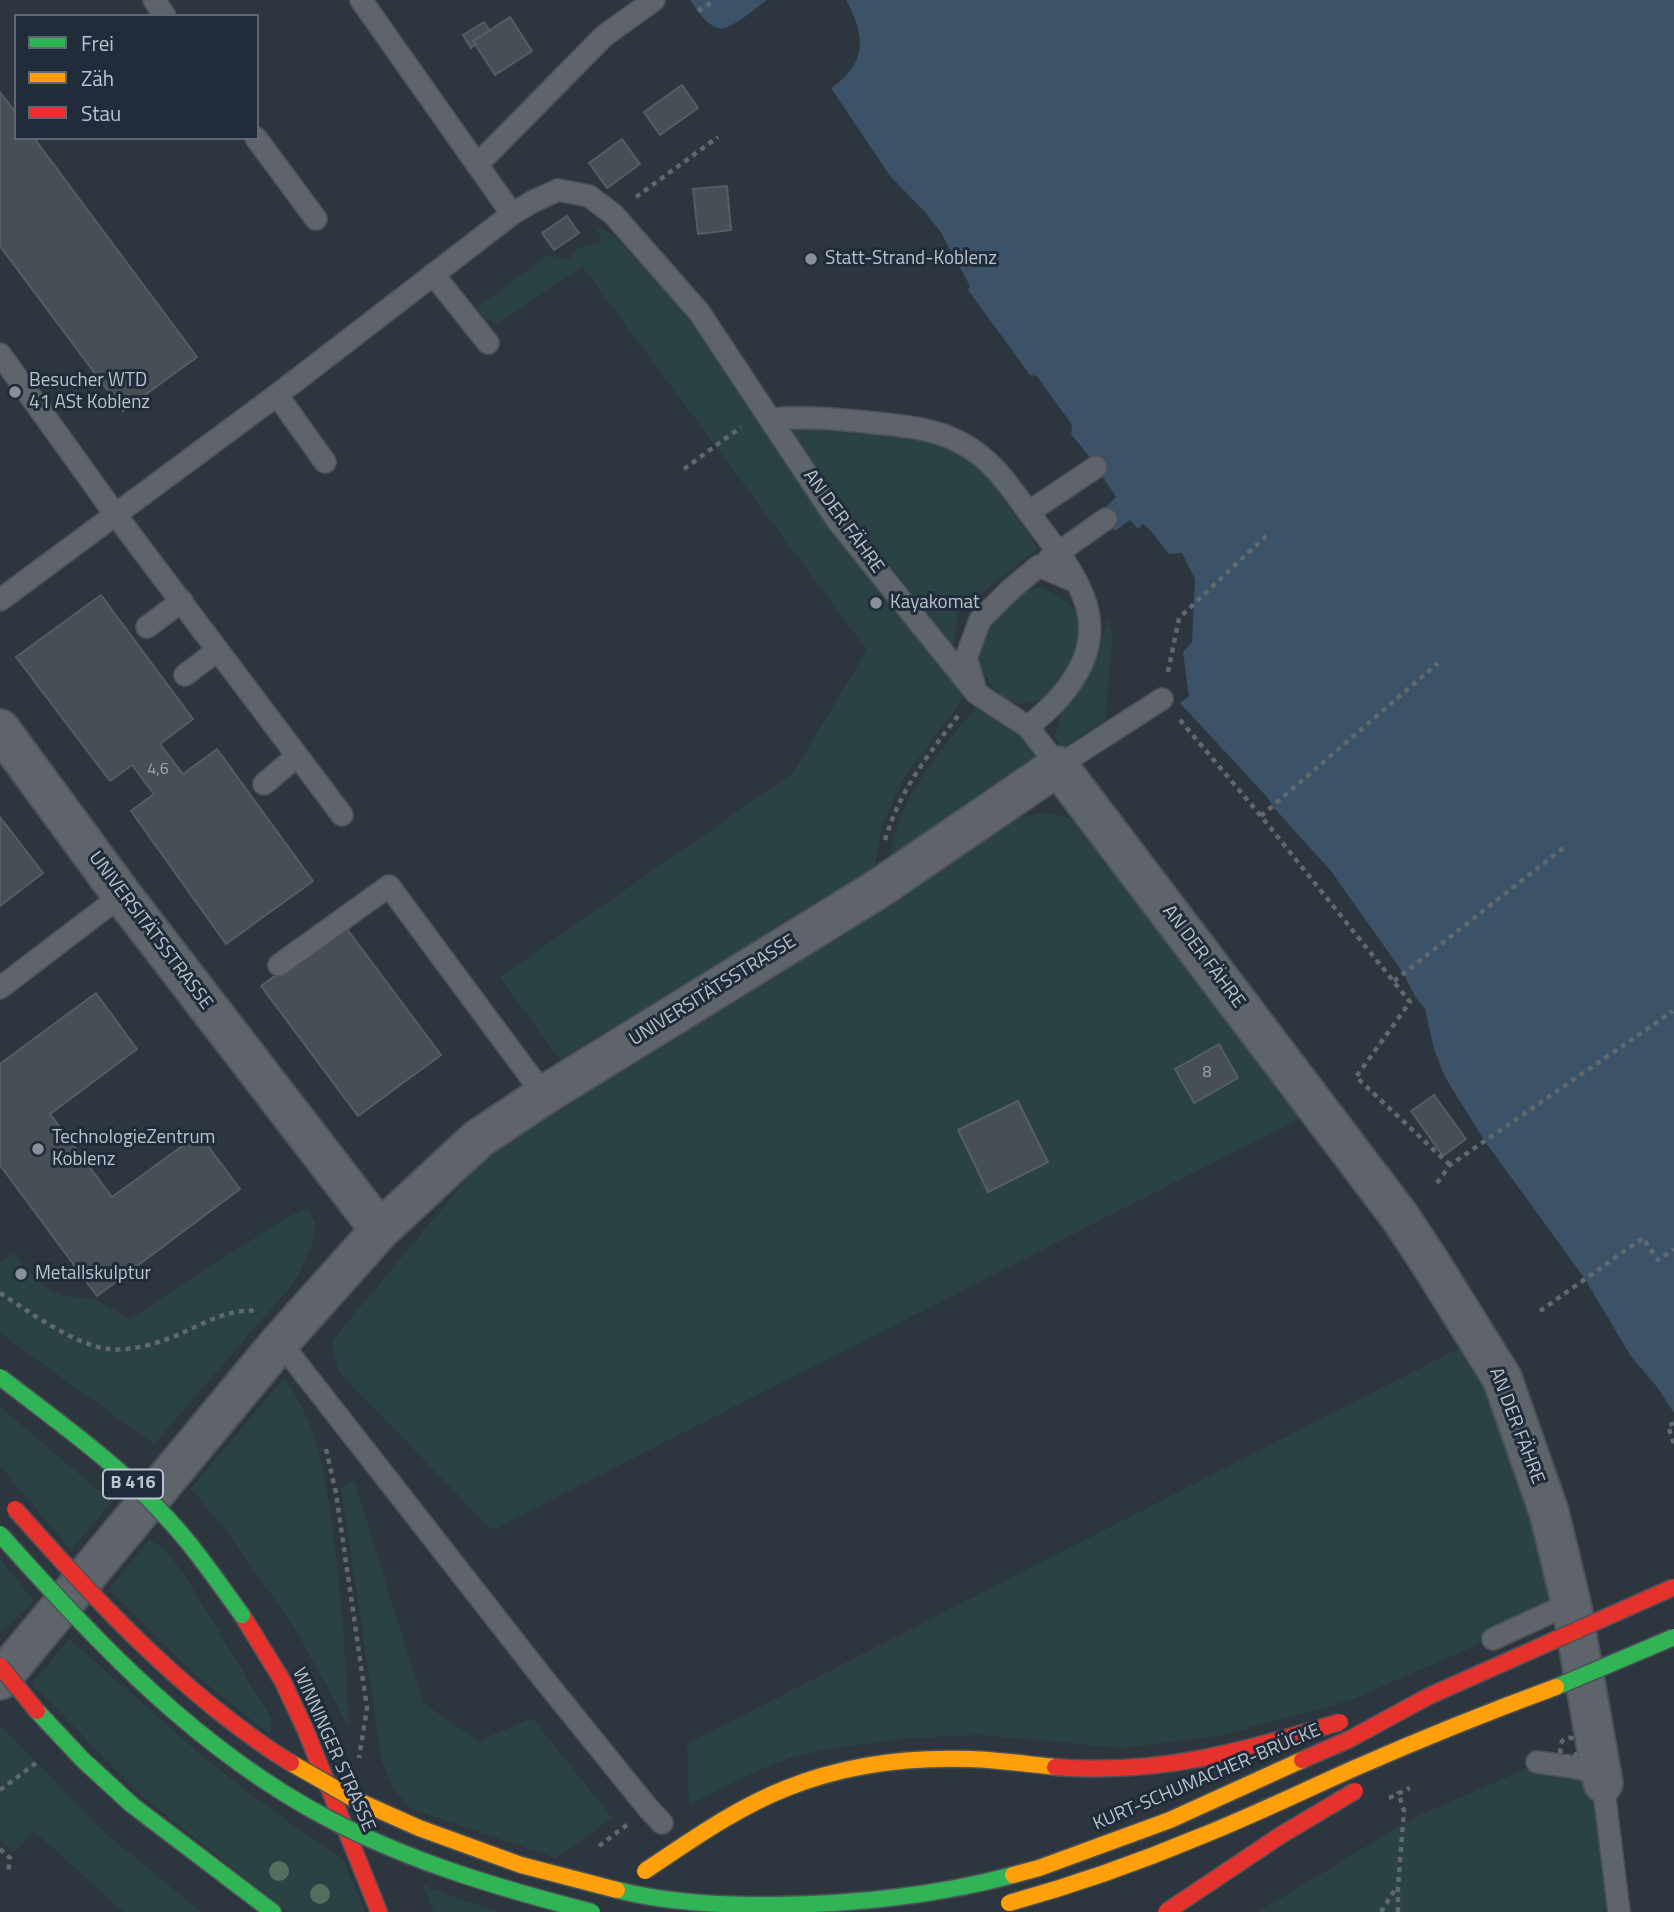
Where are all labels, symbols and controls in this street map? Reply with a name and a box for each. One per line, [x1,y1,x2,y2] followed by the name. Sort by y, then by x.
[14,14,259,140] legend
[81,27,114,59] text: Frei
[81,62,114,94] text: Zäh
[81,97,121,129] text: Stau
[825,248,997,270] place label: Statt-Strand-Koblenz
[803,251,819,267] marker: Statt-Strand-Koblenz
[29,370,150,414] place label: Besucher WTD 41 ASt Koblenz
[7,384,23,400] marker: Besucher WTD 41 ASt Koblenz
[798,466,888,578] street label: AN DER FÄHRE
[890,592,980,614] place label: Kayakomat
[868,595,884,611] marker: Kayakomat
[147,760,169,780] house number: 4,6
[83,847,217,1015] street label: UNIVERSITÄTSSTRASSE
[1157,901,1249,1013] street label: AN DER FÄHRE
[626,930,800,1052] street label: UNIVERSITÄTSSTRASSE
[1203,1063,1211,1083] house number: 8
[52,1127,215,1171] place label: TechnologieZentrum Koblenz
[30,1141,46,1157] marker: TechnologieZentrum Koblenz
[35,1263,151,1285] place label: Metallskulptur
[13,1266,29,1282] marker: Metallskulptur
[1483,1365,1549,1487] street label: AN DER FÄHRE
[103,1470,163,1498] road number: B 416
[287,1665,379,1835] street label: WINNINGER STRASSE
[1090,1720,1324,1836] street label: KURT-SCHUMACHER-BRÜCKE

